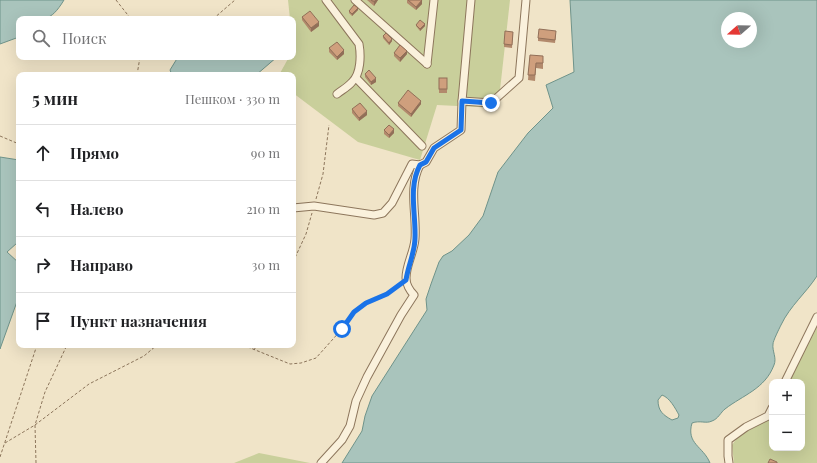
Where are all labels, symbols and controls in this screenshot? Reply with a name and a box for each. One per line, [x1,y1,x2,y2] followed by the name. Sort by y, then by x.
[721,12,757,48] north arrow
[16,16,296,60] search box
[30,27,52,49] icon: search
[62,28,107,48] text: Поиск
[32,87,78,109] text: 5 мин
[185,90,280,107] text: Пешком · 330 m
[482,94,500,112] route end
[32,142,54,164] icon: ahead
[70,143,119,163] text: Прямо
[251,144,280,161] text: 90 m
[32,198,54,220] icon: left
[70,199,123,219] text: Налево
[246,200,280,217] text: 210 m
[32,254,54,276] icon: right
[70,255,133,275] text: Направо
[252,256,280,273] text: 30 m
[32,310,54,332] icon: arrive
[70,311,207,331] text: Пункт назначения
[333,320,351,338] route start
[769,379,805,451] map controls
[769,379,805,415] button: +
[769,415,805,451] button: −

